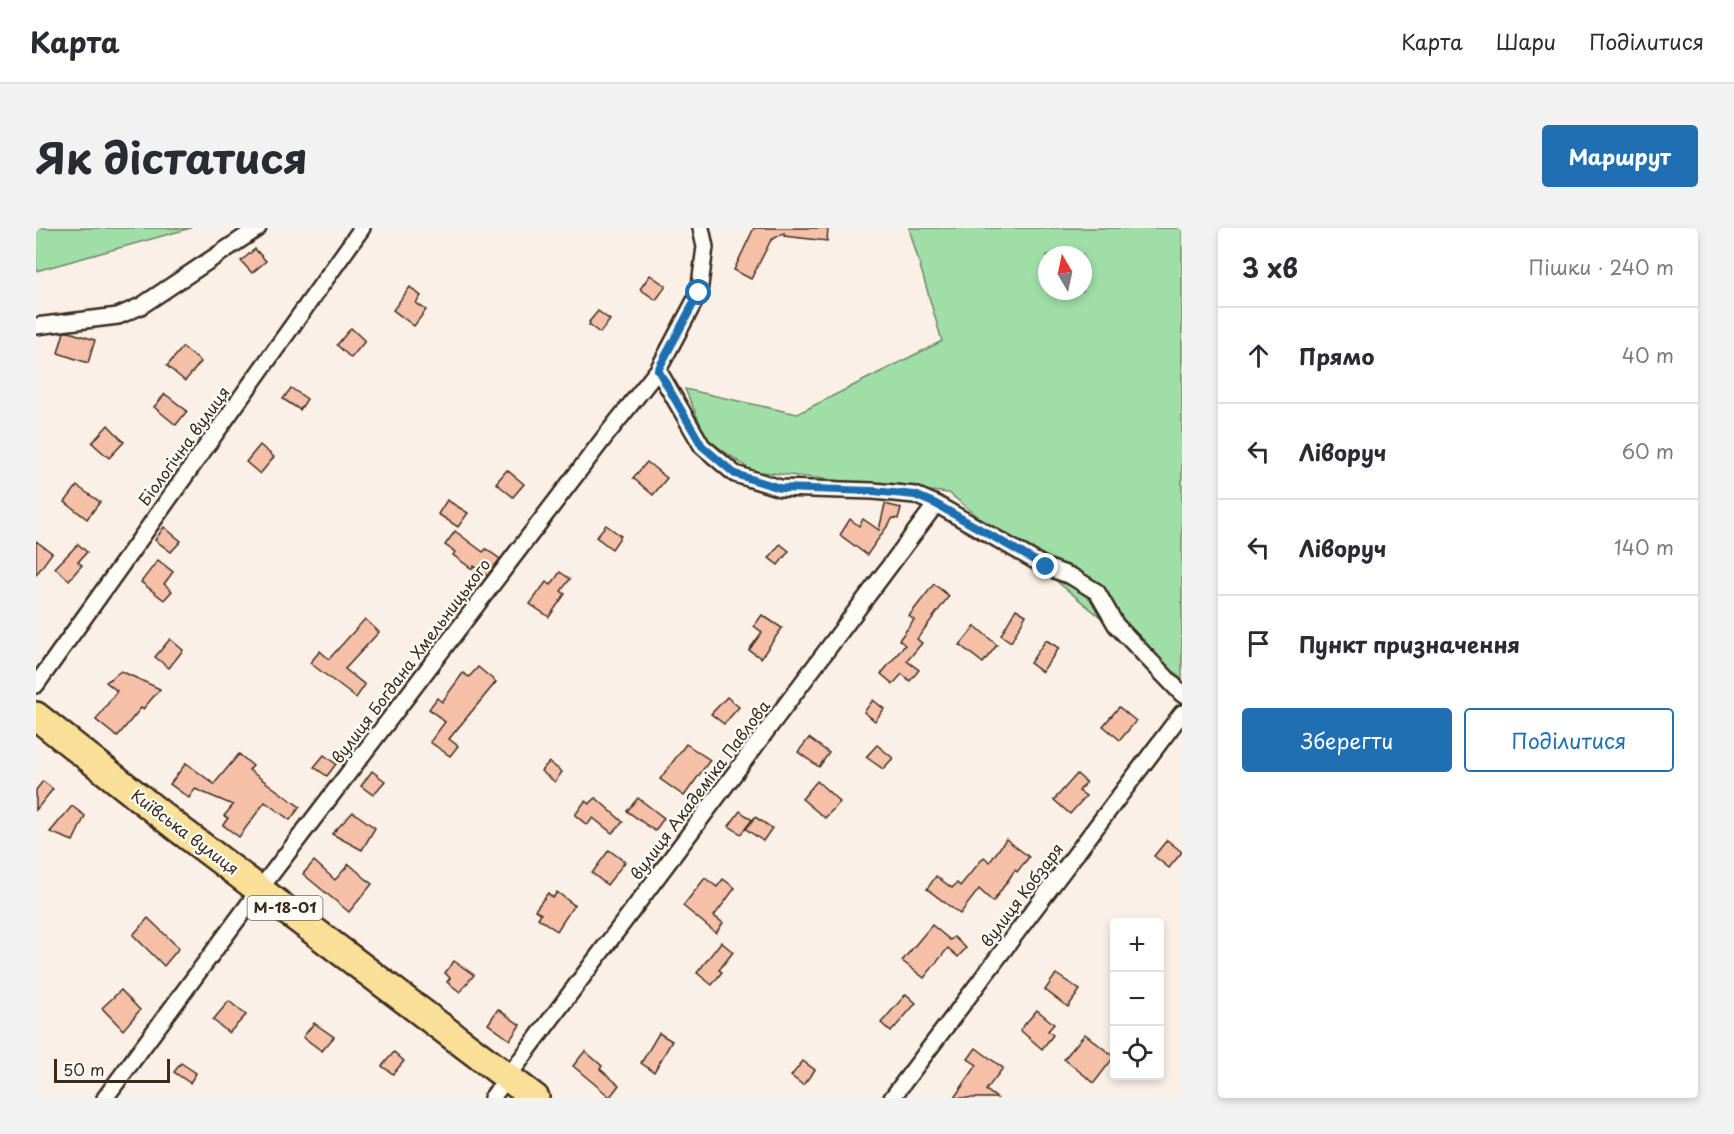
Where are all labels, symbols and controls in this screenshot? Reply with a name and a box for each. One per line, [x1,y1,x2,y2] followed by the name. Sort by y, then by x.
[30,20,120,63] text: Карта
[1401,25,1463,57] text: Карта
[1496,25,1556,57] text: Шари
[1589,25,1704,57] text: Поділитися
[36,125,308,188] text: Як дістатися
[1542,125,1698,187] button: Маршрут
[1038,246,1092,300] north arrow
[1242,248,1298,287] text: 3 хв
[1529,252,1674,282] text: Пішки · 240 m
[685,279,711,305] route start
[1242,339,1275,372] icon: ahead
[1299,339,1374,372] text: Прямо
[1622,340,1674,370] text: 40 m
[132,381,235,510] street label: Біологічна вулиця
[1242,435,1275,468] icon: left
[1299,435,1386,468] text: Ліворуч
[1622,436,1674,466] text: 60 m
[1242,531,1275,564] icon: left
[1299,531,1386,564] text: Ліворуч
[1614,532,1674,562] text: 140 m
[325,553,495,768] street label: вулиця Богдана Хмельницького
[1032,553,1058,579] route end
[1242,627,1275,660] icon: arrive
[1299,627,1520,660] text: Пункт призначення
[624,694,775,884] street label: вулиця Академіка Павлова
[1242,708,1452,772] button: Зберегти
[1464,708,1674,772] button: Поділитися
[127,783,245,880] street label: Київська вулиця
[974,837,1068,951] street label: вулиця Кобзаря
[248,896,322,920] road number: М-18-01
[1110,918,1164,1080] map controls
[1110,918,1164,972] button: +
[1110,972,1164,1026] button: −
[1110,1026,1164,1080] button: locate
[54,1056,170,1084] scale bar
[63,1057,104,1081] text: 50 m

